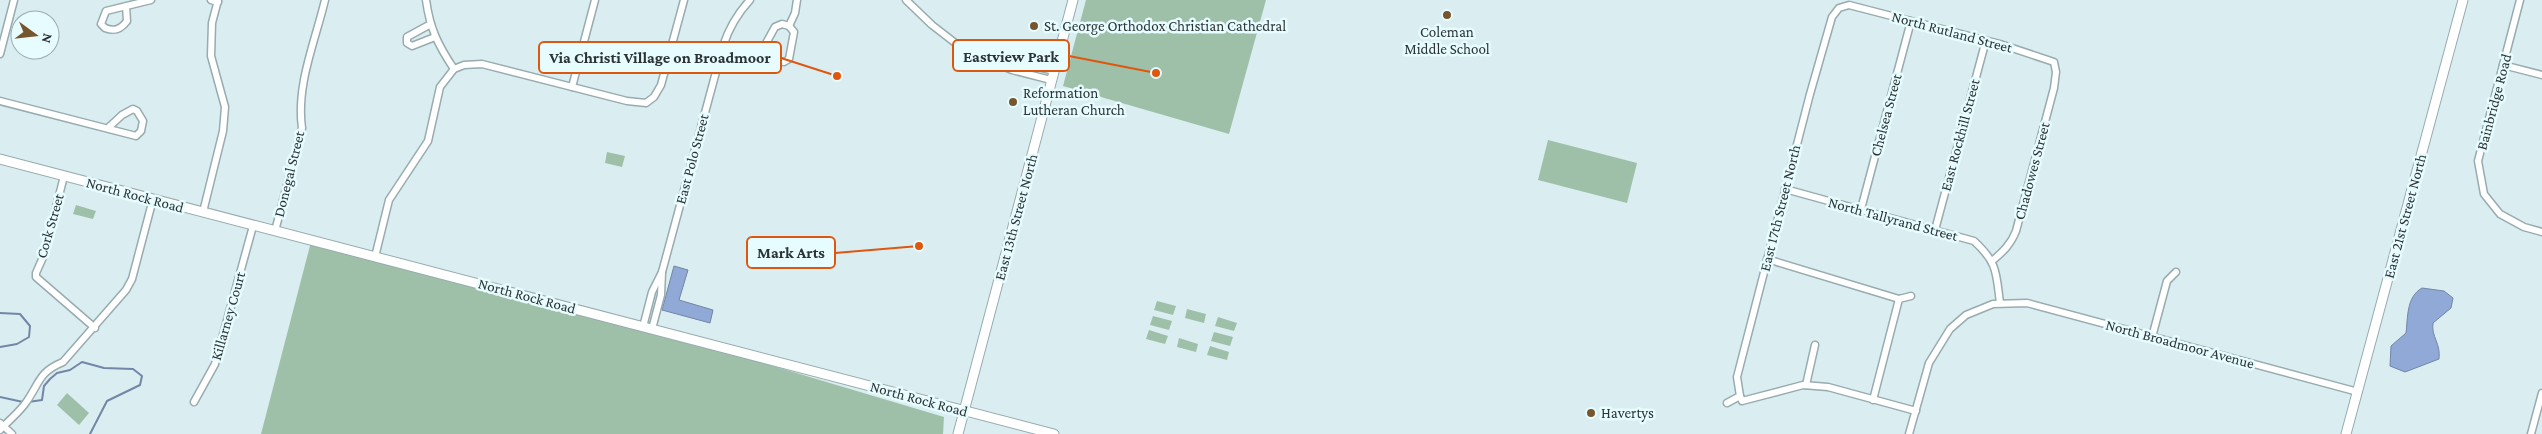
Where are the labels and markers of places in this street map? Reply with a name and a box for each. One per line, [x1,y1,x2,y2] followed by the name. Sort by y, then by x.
[1441,9,1453,21] marker: Coleman Middle School
[1044,18,1286,35] place label: St. George Orthodox Christian Cathedral
[1028,20,1040,32] marker: St. George Orthodox Christian Cathedral
[1404,24,1490,57] place label: Coleman Middle School
[953,40,1069,71] callout: Eastview Park
[539,42,781,73] callout: Via Christi Village on Broadmoor
[1023,85,1125,118] place label: Reformation Lutheran Church
[1007,96,1019,108] marker: Reformation Lutheran Church
[747,237,835,268] callout: Mark Arts
[1601,405,1654,422] place label: Havertys
[1585,407,1597,419] marker: Havertys

